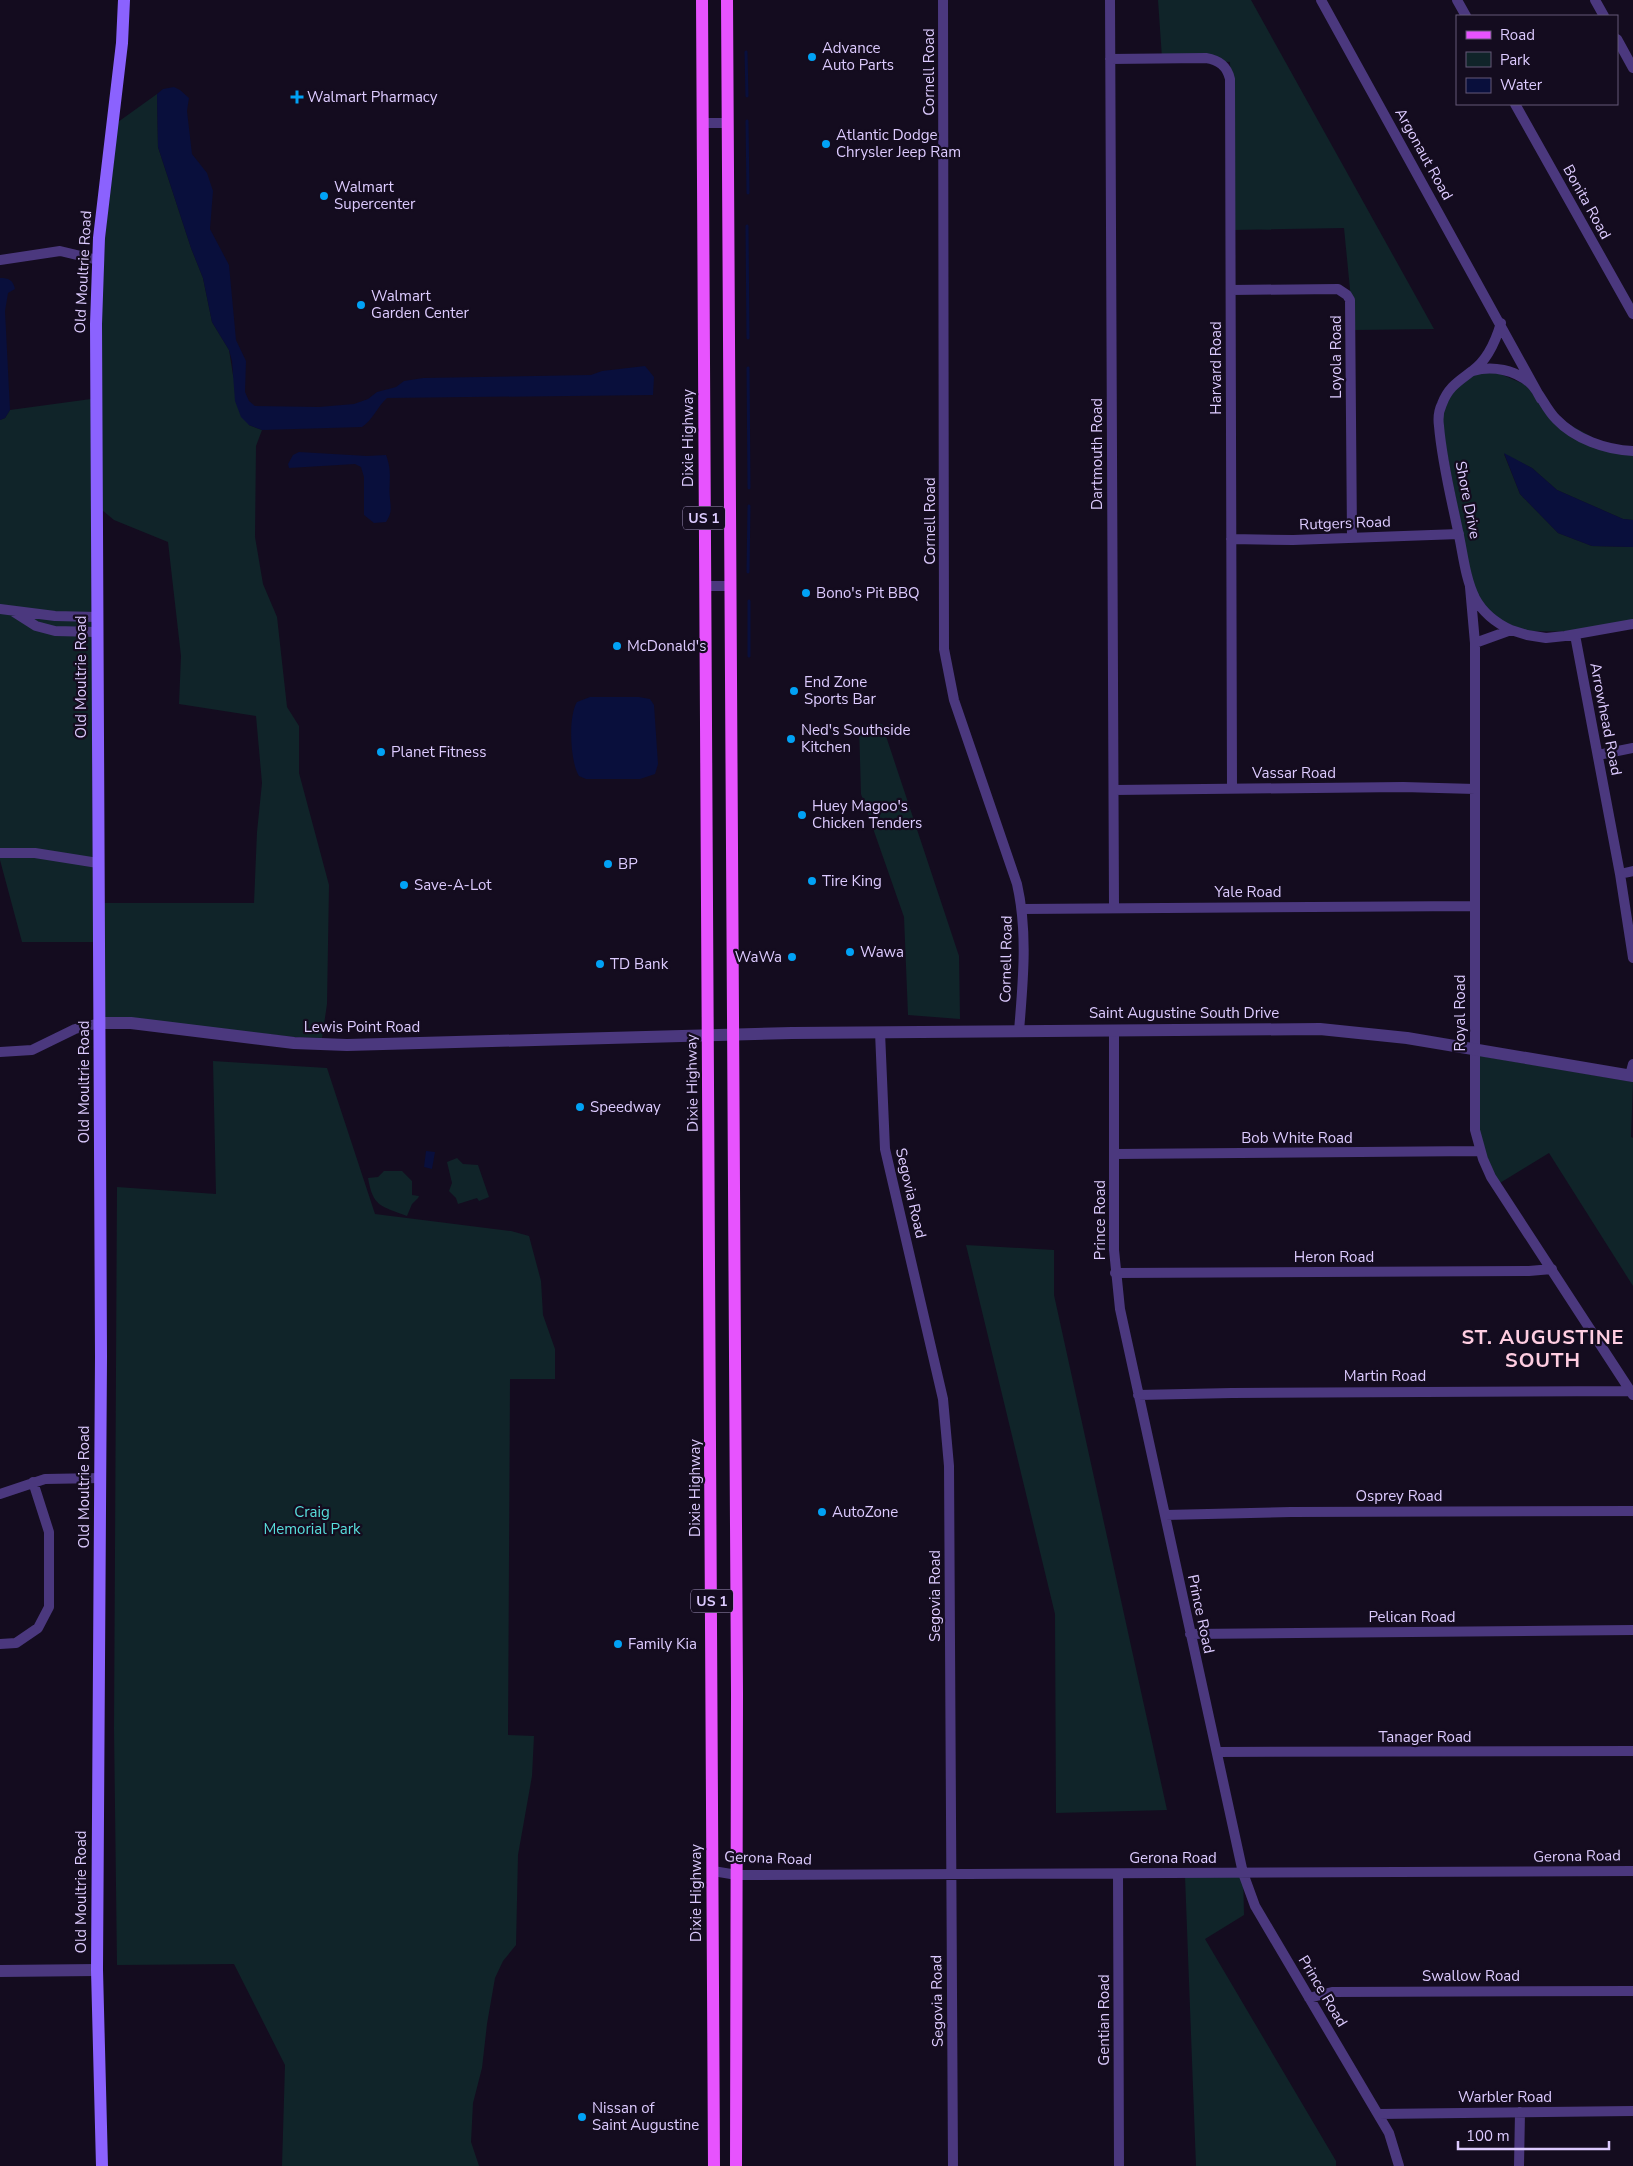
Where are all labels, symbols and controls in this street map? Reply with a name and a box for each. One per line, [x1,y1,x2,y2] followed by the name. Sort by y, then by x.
[1456,15,1618,105] legend
[1500,25,1535,45] text: Road
[919,28,939,116] street label: Cornell Road
[822,38,894,75] place label: Advance Auto Parts
[1500,50,1530,70] text: Park
[806,51,818,63] marker: Advance Auto Parts
[1500,75,1543,95] text: Water
[307,87,438,107] place label: Walmart Pharmacy
[291,91,303,103] marker: Walmart Pharmacy
[1390,104,1458,204] street label: Argonaut Road
[836,125,961,162] place label: Atlantic Dodge Chrysler Jeep Ram
[820,138,832,150] marker: Atlantic Dodge Chrysler Jeep Ram
[1558,161,1616,243] street label: Bonita Road
[334,177,416,214] place label: Walmart Supercenter
[318,190,330,202] marker: Walmart Supercenter
[70,210,96,334] street label: Old Moultrie Road
[371,286,469,323] place label: Walmart Garden Center
[355,299,367,311] marker: Walmart Garden Center
[1326,315,1346,399] street label: Loyola Road
[1206,321,1226,415] street label: Harvard Road
[678,389,698,487] street label: Dixie Highway
[1087,398,1107,510] street label: Dartmouth Road
[1451,459,1485,541] street label: Shore Drive
[920,477,940,565] street label: Cornell Road
[683,506,725,530] road number: US 1
[1299,511,1391,535] street label: Rutgers Road
[816,583,920,603] place label: Bono's Pit BBQ
[800,587,812,599] marker: Bono's Pit BBQ
[71,615,91,739] street label: Old Moultrie Road
[627,636,706,656] place label: McDonald's
[611,640,623,652] marker: McDonald's
[1585,661,1627,777] street label: Arrowhead Road
[804,672,876,709] place label: End Zone Sports Bar
[788,685,800,697] marker: End Zone Sports Bar
[801,720,910,757] place label: Ned's Southside Kitchen
[785,733,797,745] marker: Ned's Southside Kitchen
[391,742,486,762] place label: Planet Fitness
[375,746,387,758] marker: Planet Fitness
[1251,763,1336,783] street label: Vassar Road
[812,796,922,833] place label: Huey Magoo's Chicken Tenders
[796,809,808,821] marker: Huey Magoo's Chicken Tenders
[618,854,638,874] place label: BP
[602,858,614,870] marker: BP
[822,871,882,891] place label: Tire King
[414,875,492,895] place label: Save-A-Lot
[806,875,818,887] marker: Tire King
[398,879,410,891] marker: Save-A-Lot
[1214,882,1281,902] street label: Yale Road
[995,915,1017,1003] street label: Cornell Road
[860,942,904,962] place label: Wawa
[844,946,856,958] marker: Wawa
[735,947,782,967] place label: WaWa
[786,951,798,963] marker: WaWa
[610,954,669,974] place label: TD Bank
[594,958,606,970] marker: TD Bank
[1450,975,1470,1051] street label: Royal Road
[1089,1003,1279,1023] street label: Saint Augustine South Drive
[304,1017,420,1037] street label: Lewis Point Road
[74,1020,94,1144] street label: Old Moultrie Road
[681,1034,703,1132] street label: Dixie Highway
[590,1097,661,1117] place label: Speedway
[574,1101,586,1113] marker: Speedway
[1241,1128,1353,1148] street label: Bob White Road
[891,1146,931,1240] street label: Segovia Road
[1090,1180,1110,1260] street label: Prince Road
[1294,1247,1374,1267] street label: Heron Road
[1461,1324,1625,1374] district label: ST. AUGUSTINE SOUTH
[1344,1366,1426,1386] street label: Martin Road
[74,1425,94,1549] street label: Old Moultrie Road
[685,1439,705,1537] street label: Dixie Highway
[1355,1486,1443,1506] street label: Osprey Road
[263,1502,361,1539] park label: Craig Memorial Park
[832,1502,898,1522] place label: AutoZone
[816,1506,828,1518] marker: AutoZone
[925,1550,945,1642] street label: Segovia Road
[1183,1573,1219,1655] street label: Prince Road
[691,1590,733,1612] road number: US 1
[1368,1607,1456,1627] street label: Pelican Road
[628,1634,697,1654] place label: Family Kia
[612,1638,624,1650] marker: Family Kia
[1378,1727,1472,1747] street label: Tanager Road
[71,1830,91,1954] street label: Old Moultrie Road
[686,1844,706,1942] street label: Dixie Highway
[1533,1845,1621,1867] street label: Gerona Road
[724,1846,812,1870] street label: Gerona Road
[1129,1848,1217,1868] street label: Gerona Road
[1294,1951,1352,2031] street label: Prince Road
[926,1955,948,2047] street label: Segovia Road
[1422,1966,1520,1986] street label: Swallow Road
[1094,1974,1114,2066] street label: Gentian Road
[1458,2087,1552,2107] street label: Warbler Road
[592,2098,699,2135] place label: Nissan of Saint Augustine
[576,2111,588,2123] marker: Nissan of Saint Augustine
[1458,2118,1609,2150] scale bar
[1466,2126,1510,2146] text: 100 m

